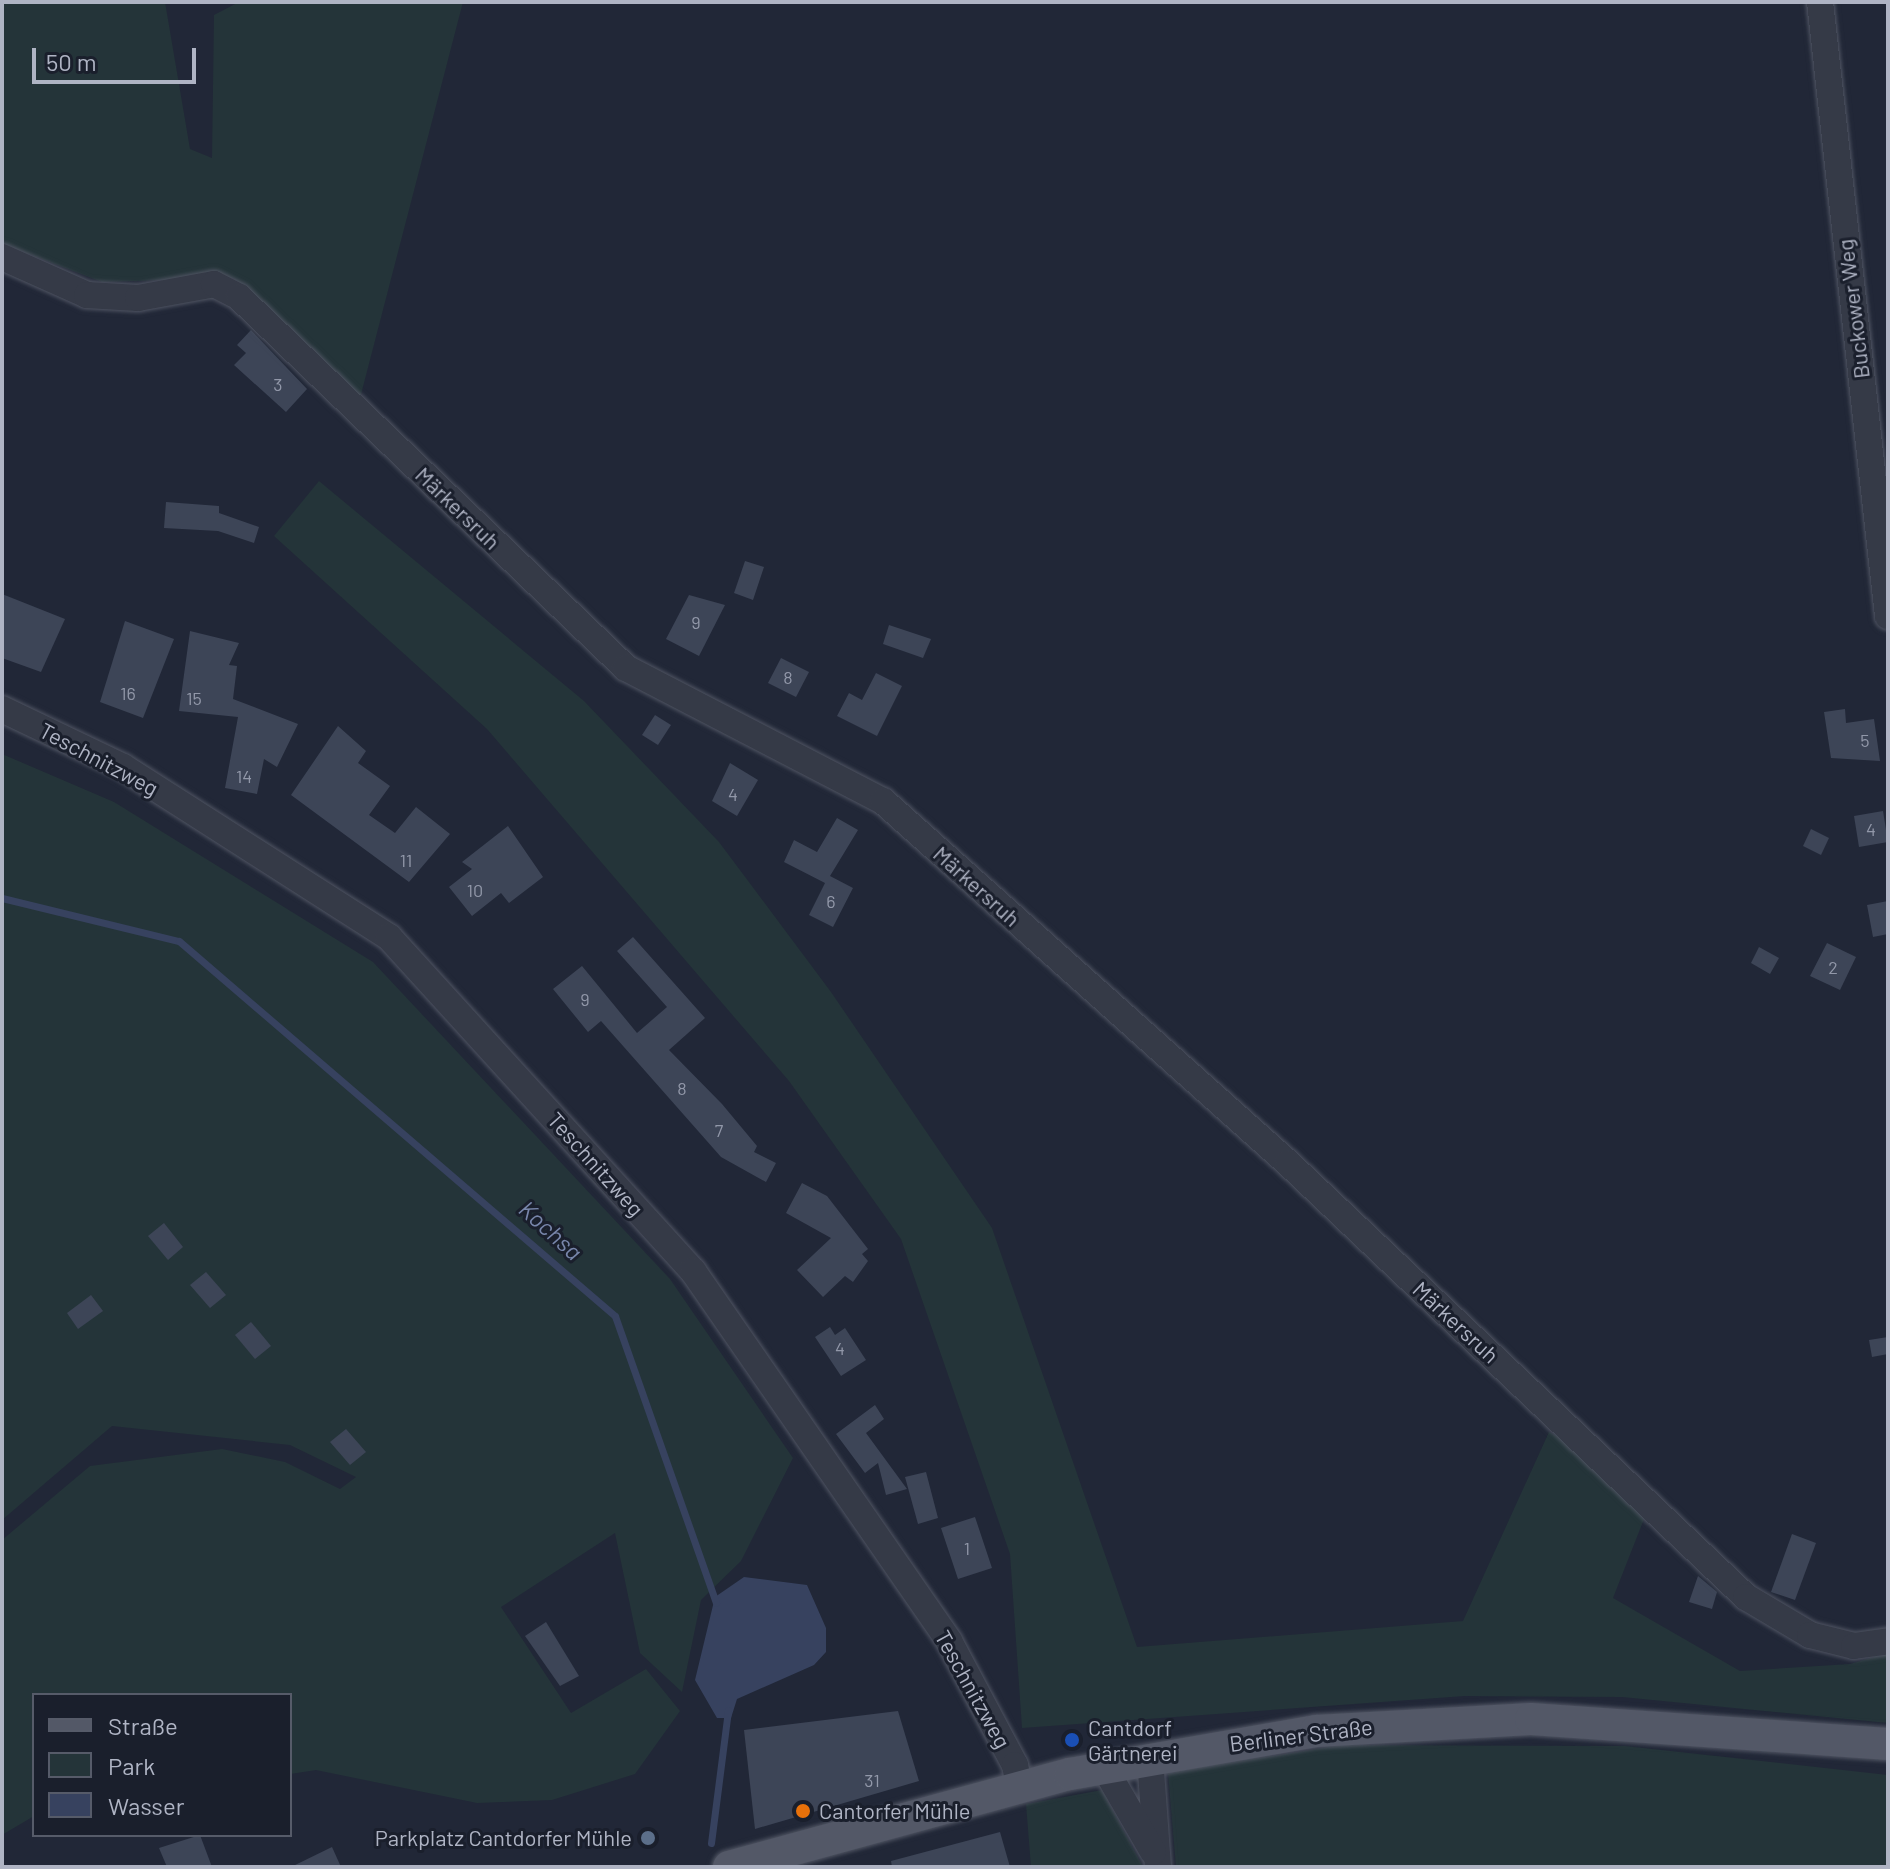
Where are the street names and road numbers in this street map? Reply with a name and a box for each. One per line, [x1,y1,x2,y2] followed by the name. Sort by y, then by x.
[1831,238,1875,380] street label: Buckower Weg
[410,461,506,555] street label: Märkersruh
[35,717,163,801] street label: Teschnitzweg
[928,840,1026,932] street label: Märkersruh
[542,1107,650,1221] street label: Teschnitzweg
[1408,1276,1504,1368] street label: Märkersruh
[930,1625,1016,1753] street label: Teschnitzweg
[1228,1713,1374,1757] street label: Berliner Straße

